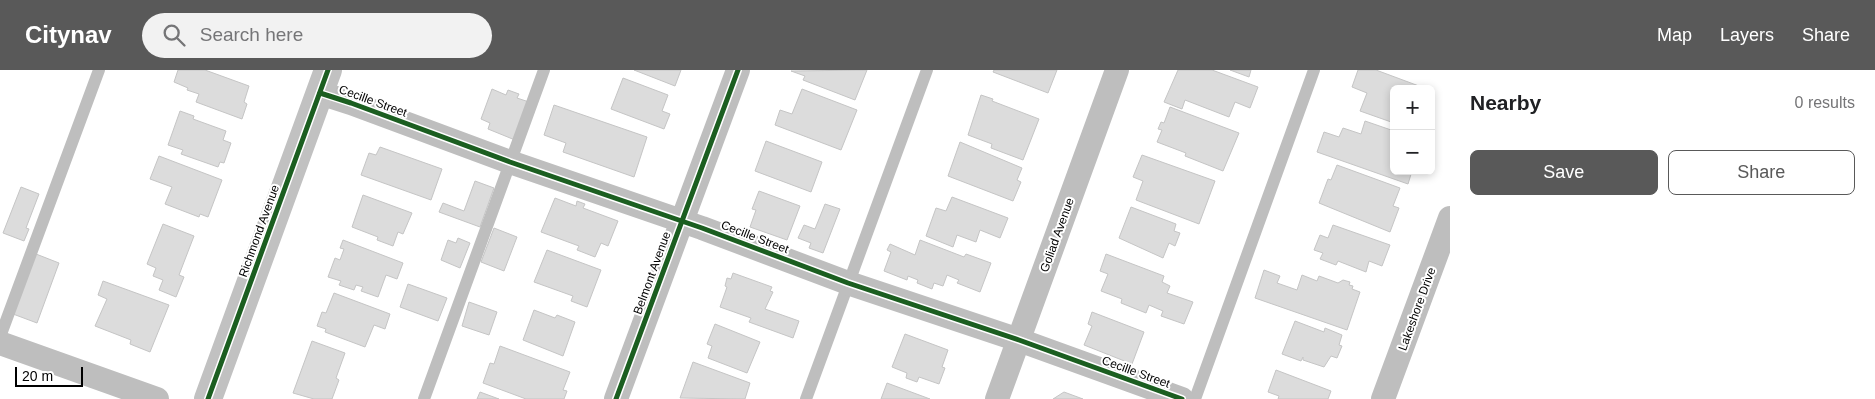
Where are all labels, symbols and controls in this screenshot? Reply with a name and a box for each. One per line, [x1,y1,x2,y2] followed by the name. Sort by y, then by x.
[142,13,492,58] search box
[25,21,112,48] text: Citynav
[160,21,188,49] icon: search
[200,24,303,45] text: Search here
[1657,25,1692,45] text: Map
[1720,25,1774,45] text: Layers
[1802,25,1850,45] text: Share
[337,82,410,120] street label: Cecille Street
[1390,85,1435,175] map controls
[1390,85,1435,130] button: +
[1470,91,1541,114] text: Nearby
[1795,94,1855,111] text: 0 results
[1390,130,1435,175] button: −
[1470,150,1658,195] button: Save
[1668,150,1855,195] button: Share
[236,183,282,279] street label: Richmond Avenue
[1037,196,1077,274] street label: Goliad Avenue
[719,218,791,257] street label: Cecille Street
[631,229,674,316] street label: Belmont Avenue
[1395,265,1439,352] street label: Lakeshore Drive
[1100,353,1173,391] street label: Cecille Street
[15,364,82,387] scale bar
[22,368,53,384] text: 20 m

